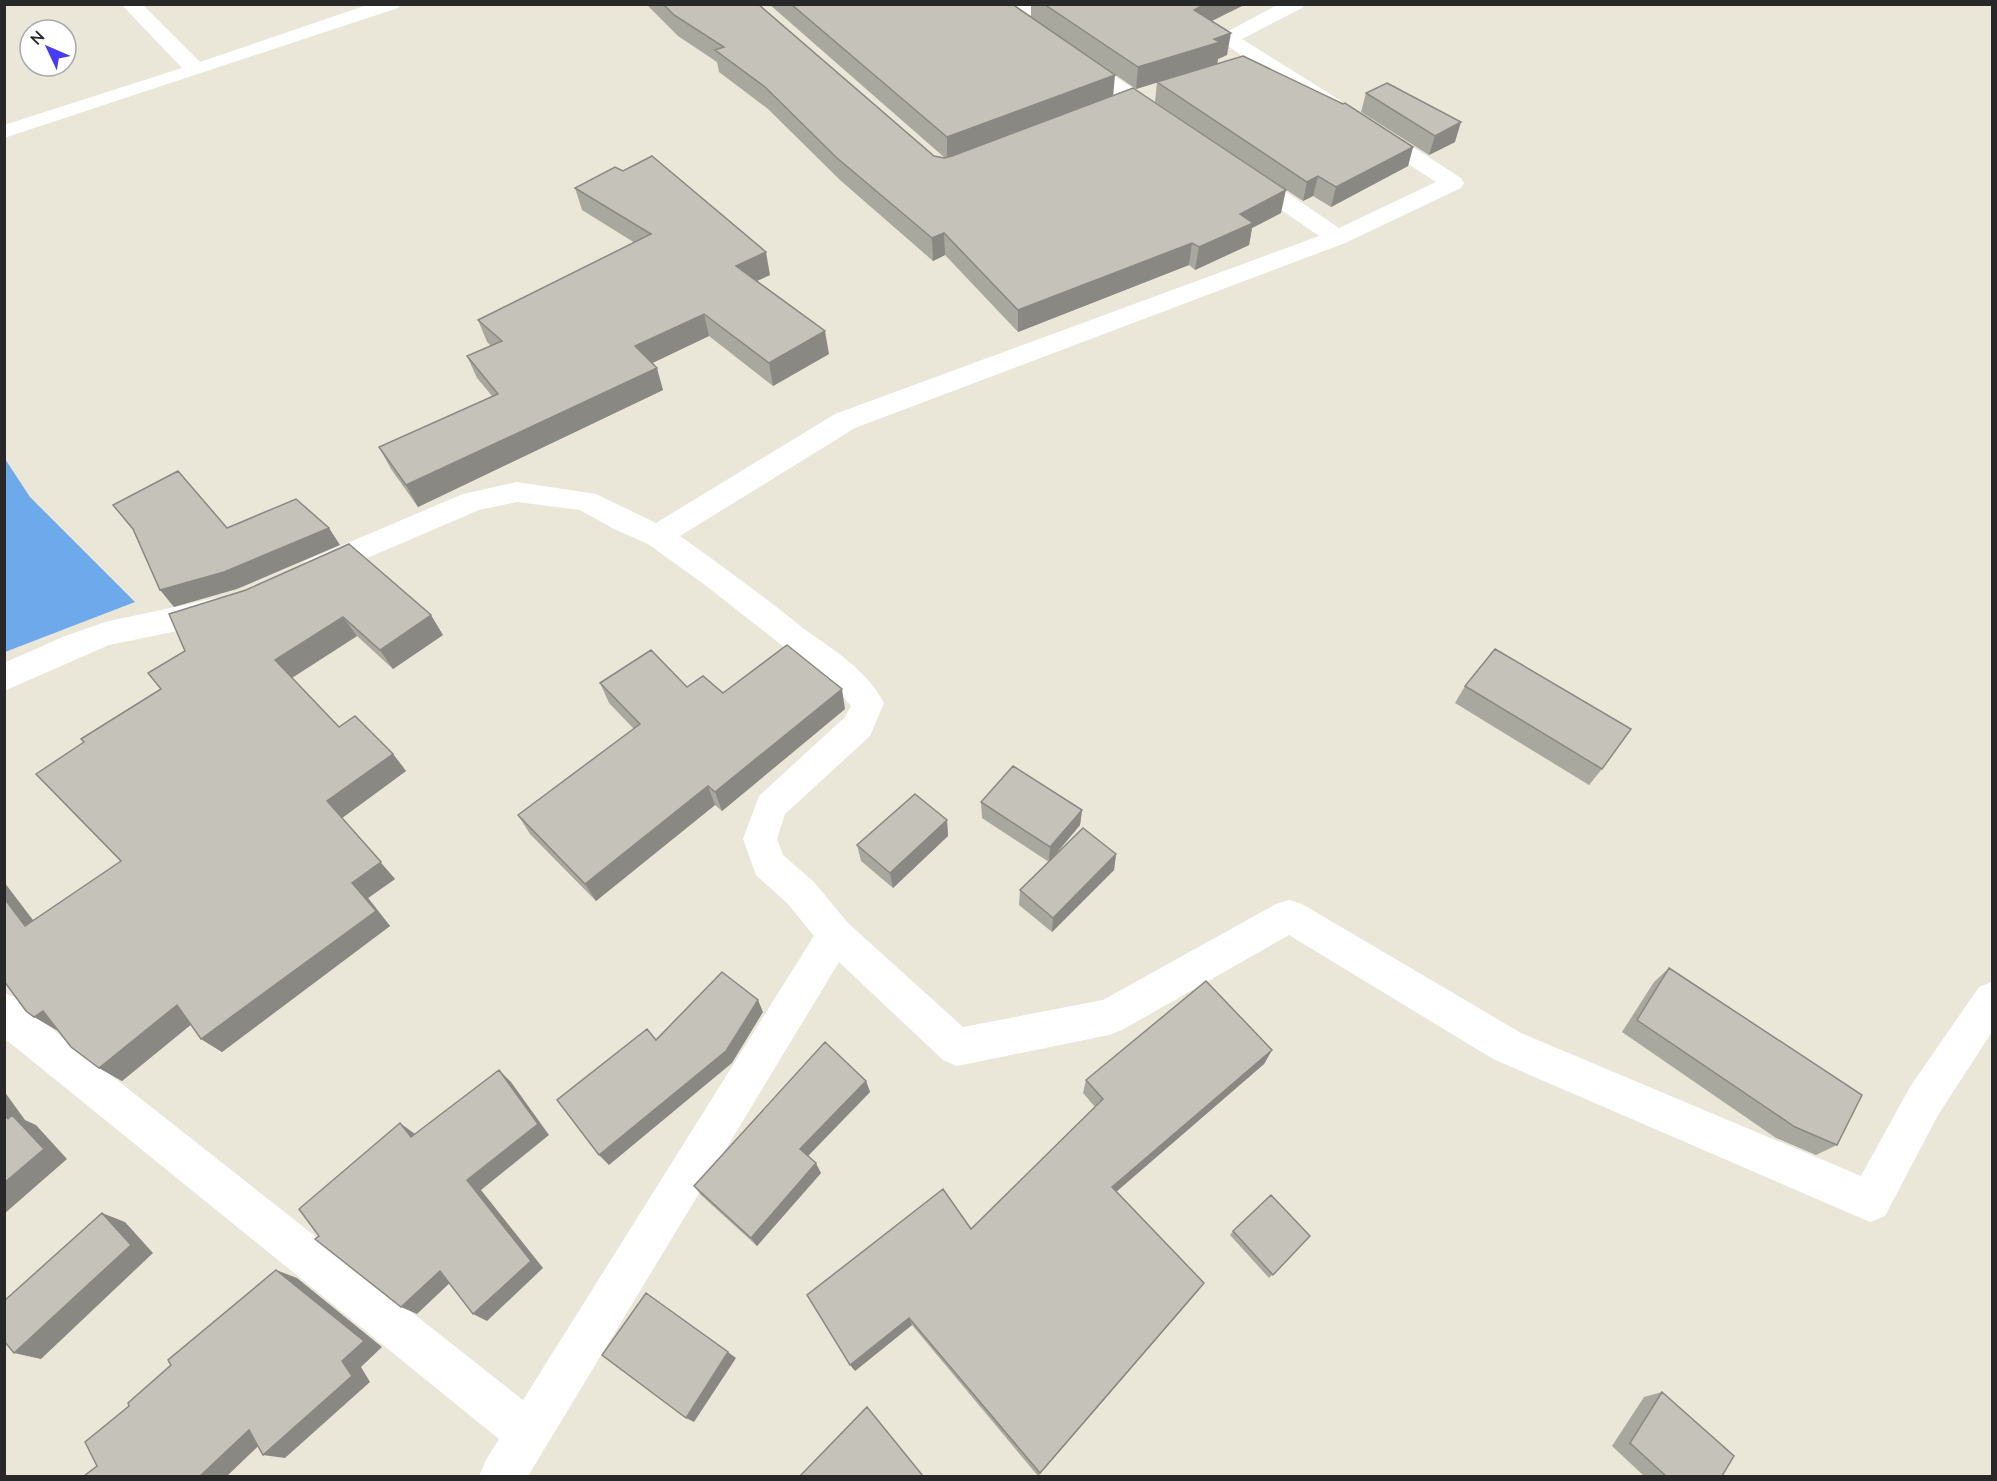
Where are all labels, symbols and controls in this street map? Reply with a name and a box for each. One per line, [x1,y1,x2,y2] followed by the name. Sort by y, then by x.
[18,18,78,78] north arrow
[26,26,50,50] text: N

